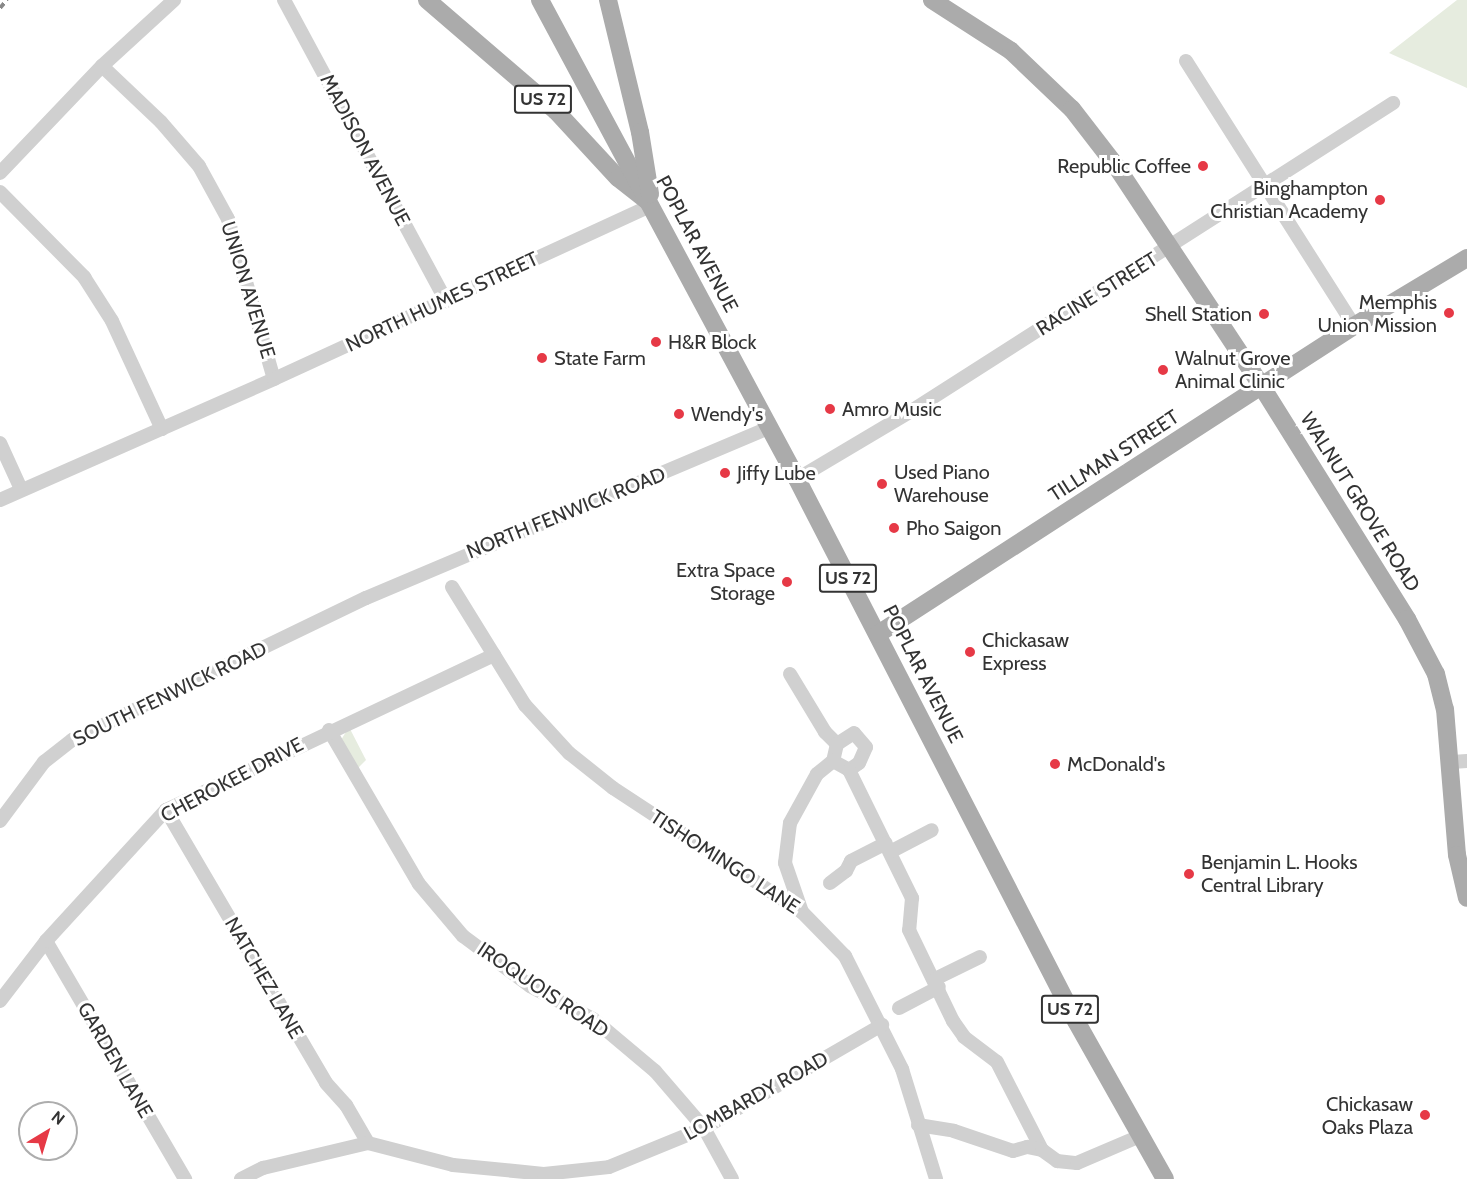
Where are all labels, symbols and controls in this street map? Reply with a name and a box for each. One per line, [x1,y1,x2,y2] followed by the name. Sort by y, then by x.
[315,70,415,230] street label: MADISON AVENUE
[513,84,573,114] road number: US 72
[1057,154,1191,178] place label: Republic Coffee
[1196,159,1210,173] marker: Republic Coffee
[651,172,743,316] street label: POPLAR AVENUE
[1210,176,1368,223] place label: Binghampton Christian Academy
[1373,193,1387,207] marker: Binghampton Christian Academy
[216,219,280,361] street label: UNION AVENUE
[342,247,542,357] street label: NORTH HUMES STREET
[1032,247,1162,341] street label: RACINE STREET
[1317,290,1437,337] place label: Memphis Union Mission
[1145,302,1252,326] place label: Shell Station
[1442,306,1456,320] marker: Memphis Union Mission
[1257,307,1271,321] marker: Shell Station
[668,330,756,354] place label: H&R Block
[649,335,663,349] marker: H&R Block
[554,346,646,370] place label: State Farm
[1175,346,1290,393] place label: Walnut Grove Animal Clinic
[535,351,549,365] marker: State Farm
[1156,363,1170,377] marker: Walnut Grove Animal Clinic
[842,397,941,421] place label: Amro Music
[691,402,763,426] place label: Wendy's
[823,402,837,416] marker: Amro Music
[1044,405,1184,507] street label: TILLMAN STREET
[672,407,686,421] marker: Wendy's
[1295,408,1425,596] street label: WALNUT GROVE ROAD
[894,460,990,507] place label: Used Piano Warehouse
[737,461,816,485] place label: Jiffy Lube
[463,462,669,564] street label: NORTH FENWICK ROAD
[718,466,732,480] marker: Jiffy Lube
[875,477,889,491] marker: Used Piano Warehouse
[906,516,1001,540] place label: Pho Saigon
[887,521,901,535] marker: Pho Saigon
[676,558,775,605] place label: Extra Space Storage
[818,563,878,593] road number: US 72
[780,575,794,589] marker: Extra Space Storage
[878,601,968,747] street label: POPLAR AVENUE
[982,628,1069,675] place label: Chickasaw Express
[69,637,271,751] street label: SOUTH FENWICK ROAD
[963,645,977,659] marker: Chickasaw Express
[157,732,307,828] street label: CHEROKEE DRIVE
[1067,752,1165,776] place label: McDonald's
[1048,757,1062,771] marker: McDonald's
[646,805,804,919] street label: TISHOMINGO LANE
[1201,850,1357,897] place label: Benjamin L. Hooks Central Library
[1182,867,1196,881] marker: Benjamin L. Hooks Central Library
[220,913,308,1043] street label: NATCHEZ LANE
[473,937,613,1043] street label: IROQUOIS ROAD
[1040,994,1100,1024] road number: US 72
[72,998,158,1122] street label: GARDEN LANE
[680,1046,832,1146] street label: LOMBARDY ROAD
[1322,1092,1413,1139] place label: Chickasaw Oaks Plaza
[18,1101,78,1161] north arrow
[48,1107,68,1129] text: N
[1418,1108,1432,1122] marker: Chickasaw Oaks Plaza

